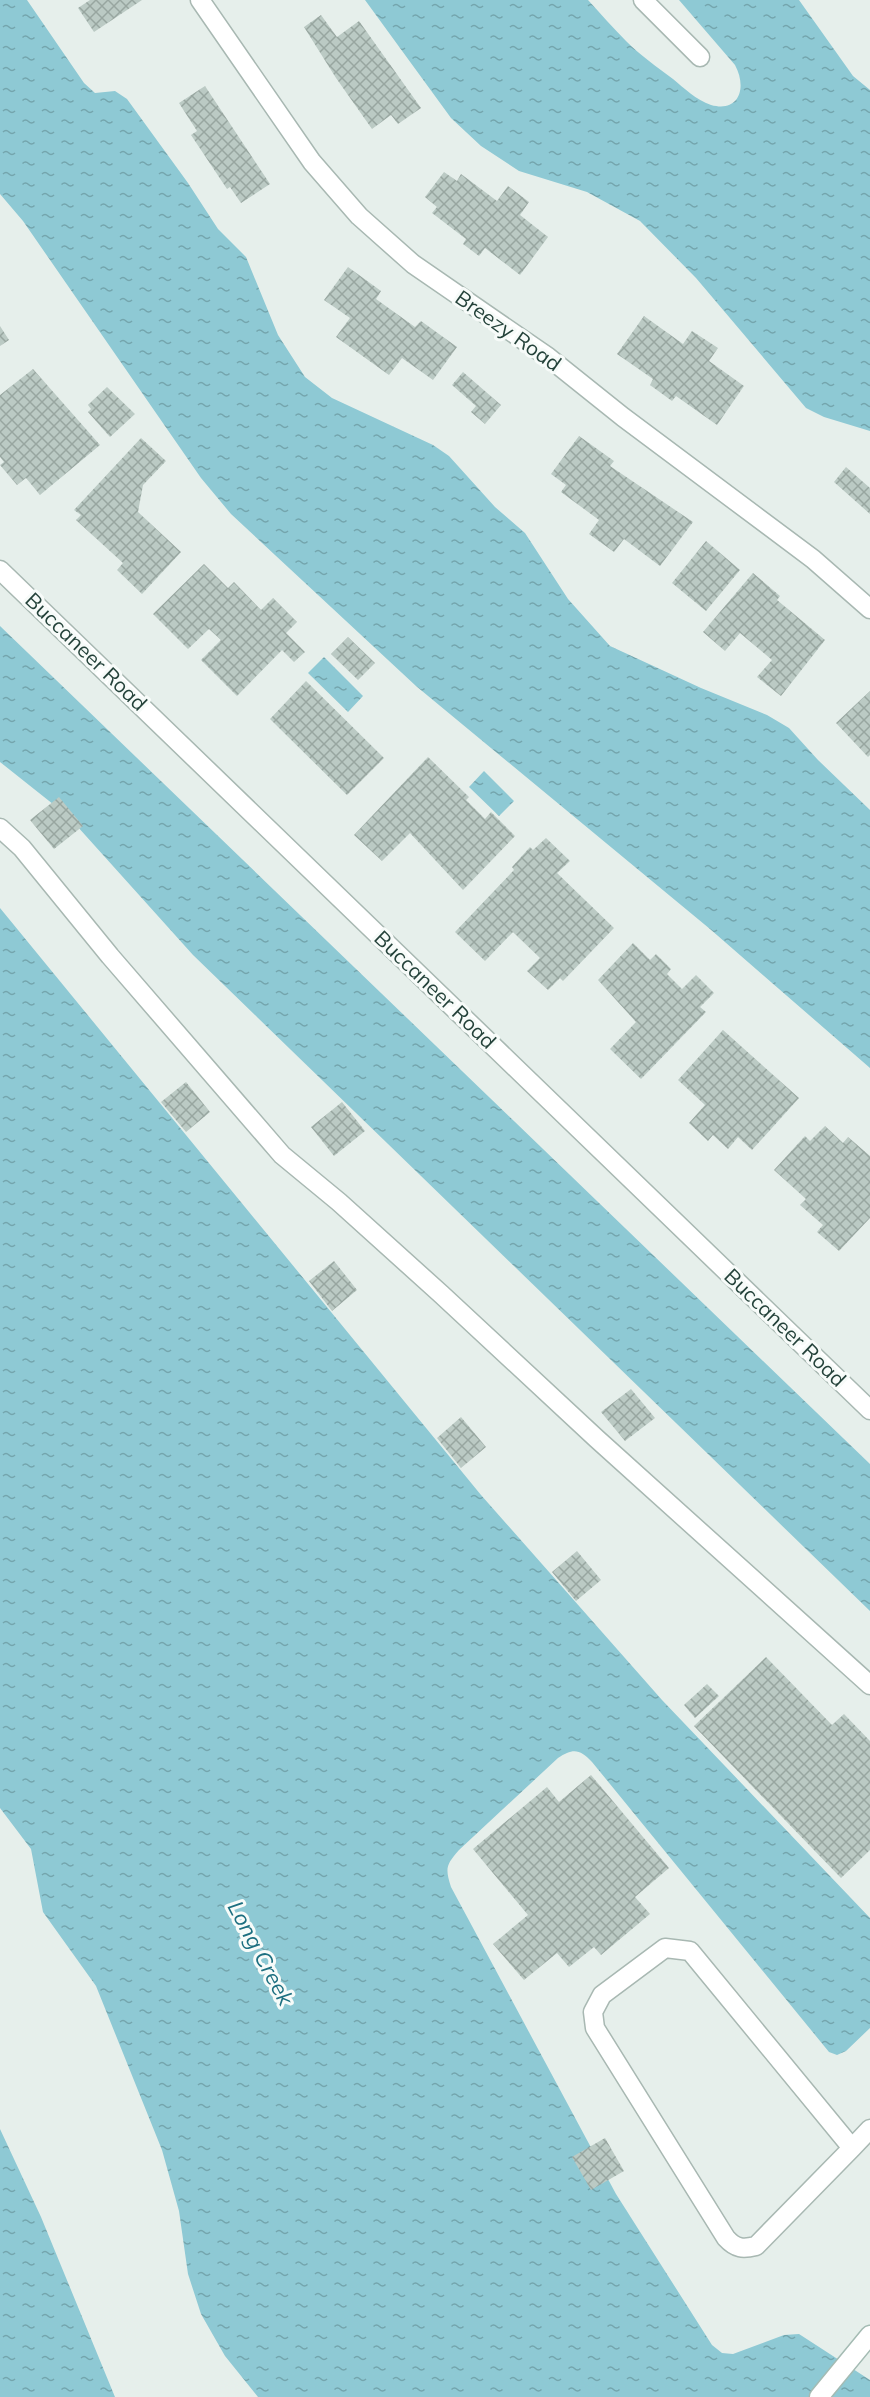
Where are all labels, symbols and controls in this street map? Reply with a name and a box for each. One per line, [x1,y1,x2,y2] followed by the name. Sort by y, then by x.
[451,284,567,376] street label: Breezy Road
[20,587,153,716] street label: Buccaneer Road
[369,925,502,1054] street label: Buccaneer Road
[719,1263,852,1392] street label: Buccaneer Road
[222,1896,301,2011] water label: Long Creek

